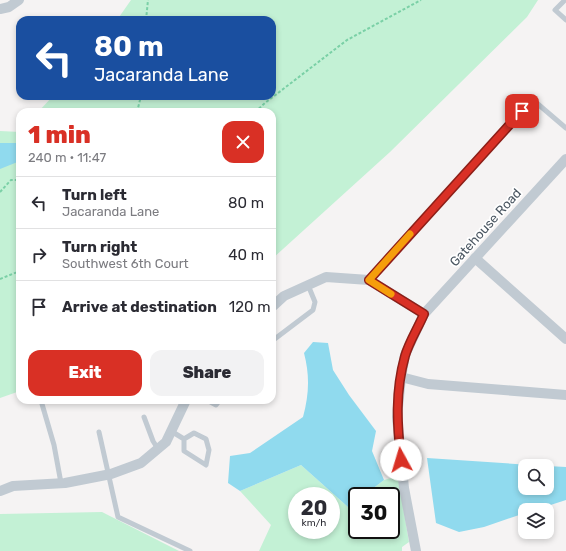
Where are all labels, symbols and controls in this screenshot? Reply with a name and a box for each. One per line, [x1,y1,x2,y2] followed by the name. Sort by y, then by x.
[94,30,164,63] text: 80 m
[28,32,80,84] icon: left
[94,64,229,86] text: Jacaranda Lane
[505,94,539,128] pin
[511,100,533,122] icon: arrive
[28,121,91,149] text: 1 min
[222,121,264,163] button: close
[28,150,106,165] text: 240 m · 11:47
[447,185,524,269] street label: Gatehouse Road
[62,186,127,204] text: Turn left
[28,192,50,214] icon: left
[228,194,264,212] text: 80 m
[62,204,159,219] text: Jacaranda Lane
[62,238,137,256] text: Turn right
[28,244,50,266] icon: right
[228,246,264,264] text: 40 m
[62,256,189,271] text: Southwest 6th Court
[28,296,50,318] icon: arrive
[62,298,217,316] text: Arrive at destination
[229,298,271,316] text: 120 m
[28,350,142,396] button: Exit
[150,350,264,396] button: Share
[380,439,422,481] position arrow
[518,459,554,539] map controls
[518,459,554,495] button: search
[348,487,400,539] speed limit sign: 30
[301,496,327,520] text: 20
[518,503,554,539] button: layers
[302,517,326,529] text: km/h

